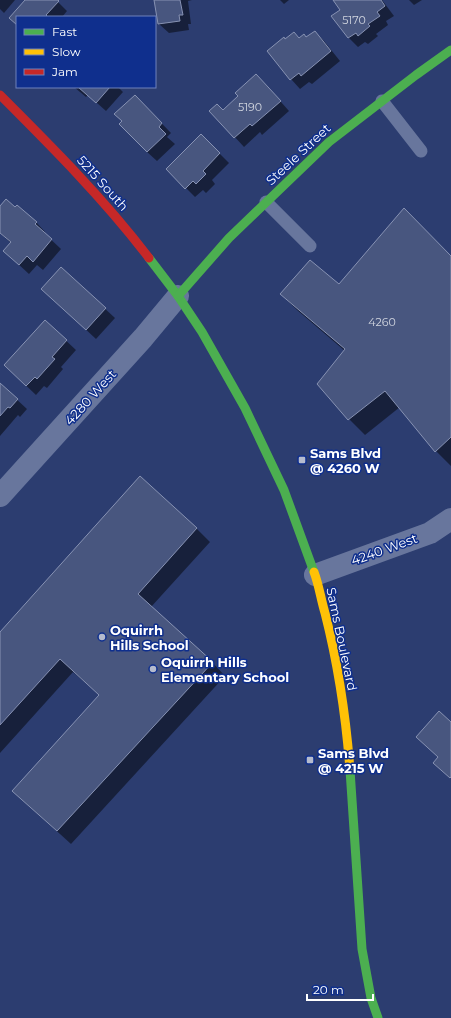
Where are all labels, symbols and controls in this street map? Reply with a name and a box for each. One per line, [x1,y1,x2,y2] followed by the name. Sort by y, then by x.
[342,13,366,27] house number: 5170
[16,16,156,88] legend
[52,24,77,39] text: Fast
[52,44,81,59] text: Slow
[51,64,78,79] text: Jam
[238,100,262,114] house number: 5190
[262,120,334,188] street label: Steele Street
[74,152,132,214] street label: 5215 South
[368,315,396,329] house number: 4260
[61,366,119,428] street label: 4280 West
[310,445,381,476] place label: Sams Blvd @ 4260 W
[297,455,307,465] marker: Sams Blvd @ 4260 W
[349,530,419,568] street label: 4240 West
[323,586,361,692] street label: Sams Boulevard
[110,622,189,653] place label: Oquirrh Hills School
[97,632,107,642] marker: Oquirrh Hills School
[161,654,289,685] place label: Oquirrh Hills Elementary School
[148,664,158,674] marker: Oquirrh Hills Elementary School
[318,745,389,776] place label: Sams Blvd @ 4215 W
[305,755,315,765] marker: Sams Blvd @ 4215 W
[307,976,373,1002] scale bar
[313,982,344,997] text: 20 m

